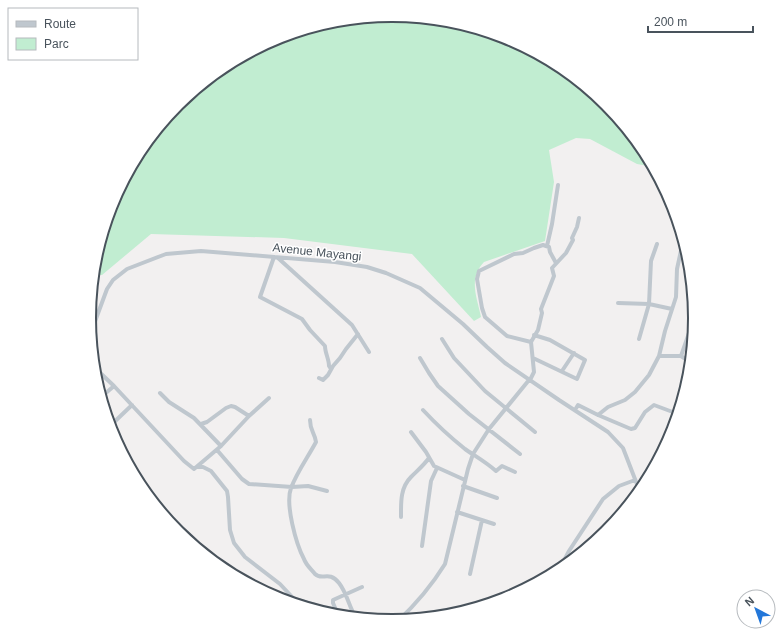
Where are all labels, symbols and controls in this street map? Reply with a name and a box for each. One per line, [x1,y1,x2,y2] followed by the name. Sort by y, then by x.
[8,8,138,60] legend
[648,8,753,34] scale bar
[654,15,687,29] text: 200 m
[44,17,76,31] text: Route
[44,37,69,51] text: Parc
[272,240,362,264] street label: Avenue Mayangi
[736,589,776,629] north arrow
[743,594,756,609] text: N

